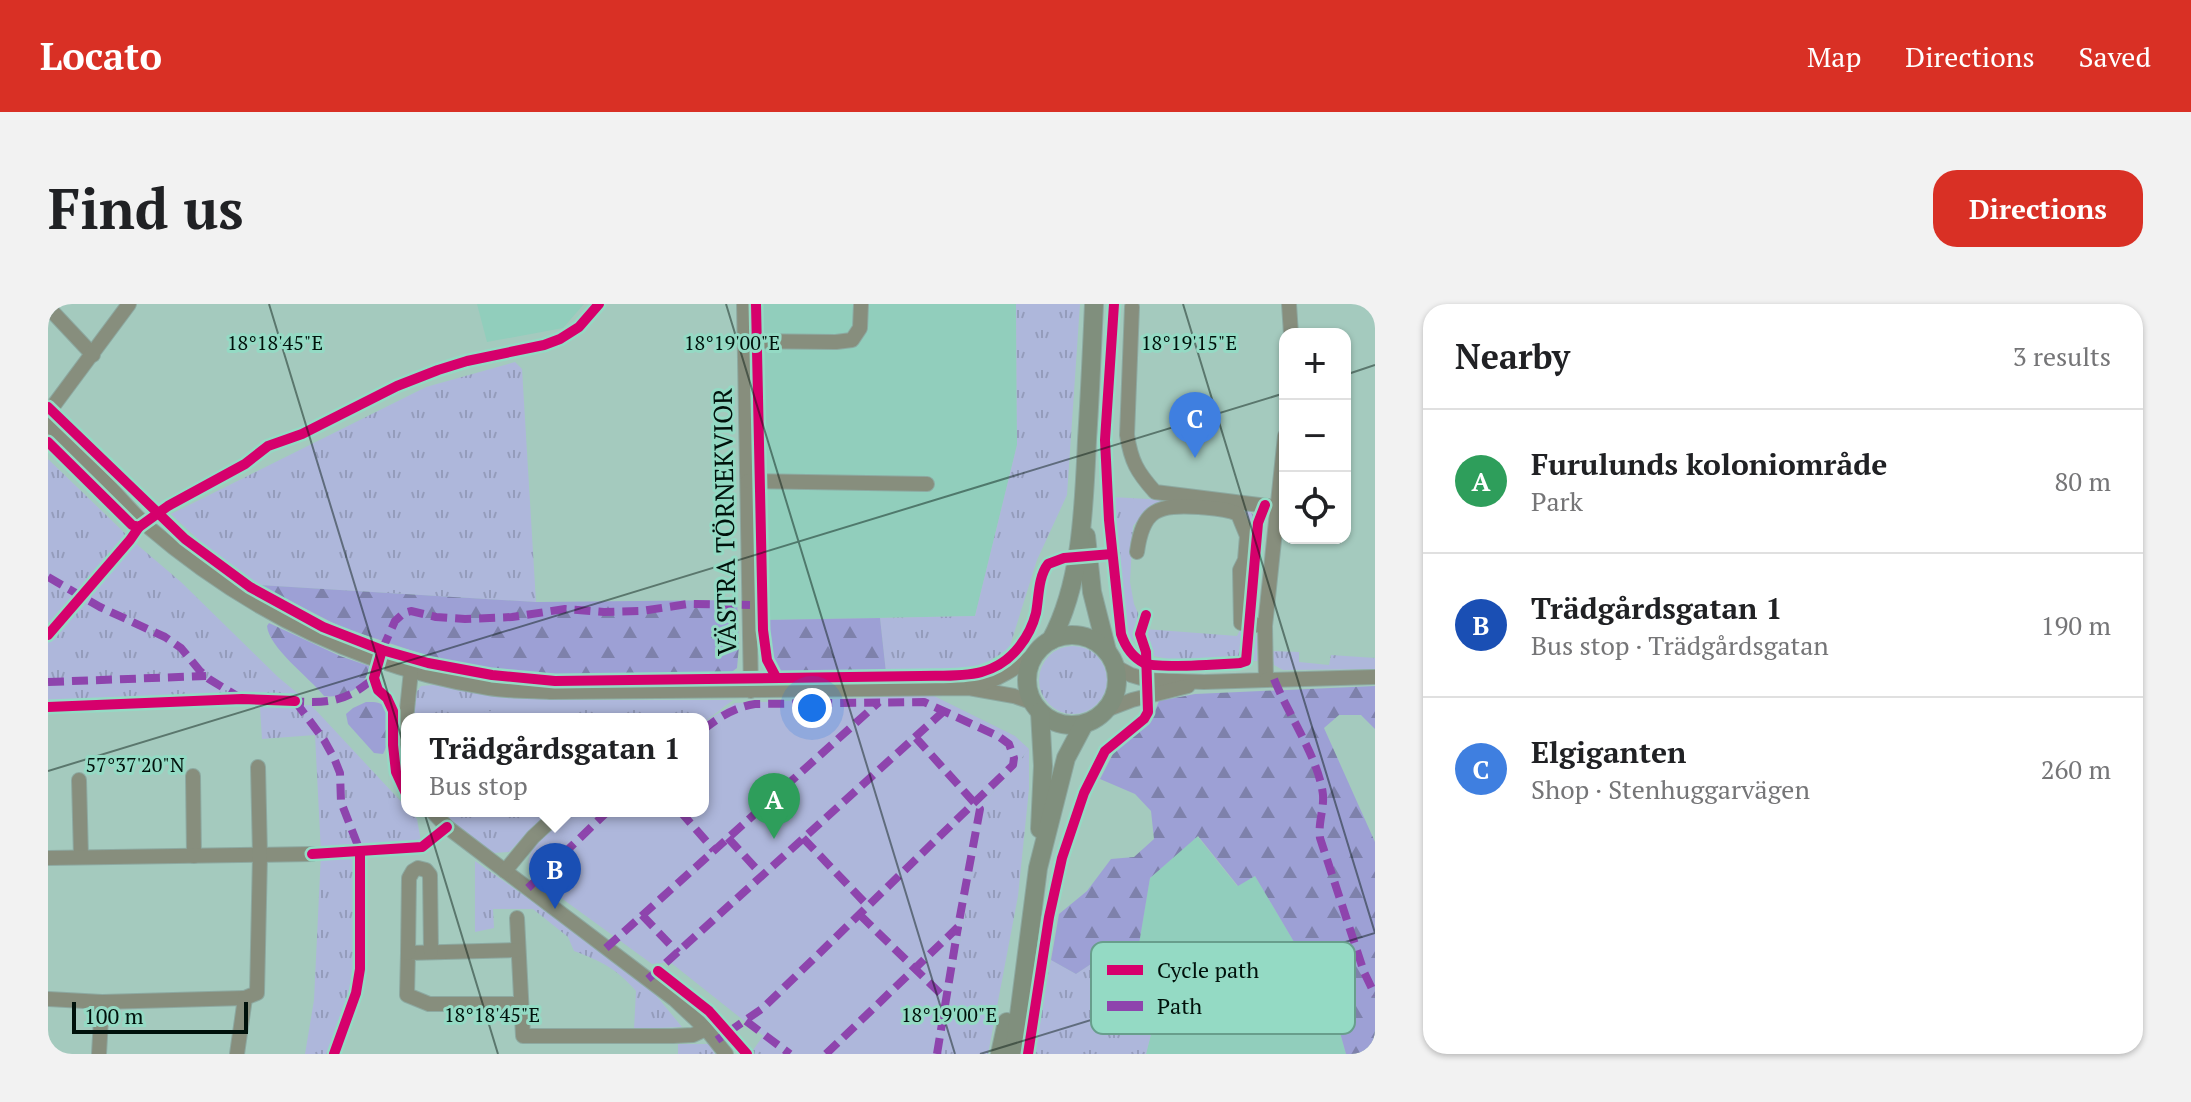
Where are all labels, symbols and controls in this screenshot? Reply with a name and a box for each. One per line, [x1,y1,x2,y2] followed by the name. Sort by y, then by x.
[40,31,162,81] text: Locato
[1807,38,1861,75] text: Map
[1905,38,2035,75] text: Directions
[2079,38,2151,75] text: Saved
[1933,170,2143,247] button: Directions
[48,171,244,245] text: Find us
[1279,328,1351,544] map controls
[1279,328,1351,400] button: +
[227,329,323,356] text: 18°18'45"E
[684,329,780,356] text: 18°19'00"E
[1141,329,1237,356] text: 18°19'15"E
[1455,334,1570,379] text: Nearby
[2013,339,2111,373] text: 3 results
[705,387,743,656] street label: VÄSTRA TÖRNEKVIOR
[1169,392,1221,458] pin: C
[1279,400,1351,472] button: −
[1531,444,1887,484] text: Furulunds koloniområde
[1472,464,1490,498] text: A
[2055,464,2111,498] text: 80 m
[1279,472,1351,544] button: locate
[1531,484,1583,518] text: Park
[1531,588,1783,628] text: Trädgårdsgatan 1
[1473,608,1489,642] text: B
[2041,608,2111,642] text: 190 m
[1531,628,1829,662] text: Bus stop · Trädgårdsgatan
[792,688,832,728] your location
[401,713,709,817] popup
[429,728,681,768] text: Trädgårdsgatan 1
[1531,732,1686,772] text: Elgiganten
[85,751,185,778] text: 57°37'20"N
[1473,752,1489,786] text: C
[2041,752,2111,786] text: 260 m
[429,768,528,802] text: Bus stop
[1531,772,1810,806] text: Shop · Stenhuggarvägen
[748,773,800,839] pin: A
[529,843,581,909] pin: B
[1091,942,1355,1034] legend
[1157,955,1259,984] text: Cycle path
[1157,991,1202,1020] text: Path
[72,998,248,1034] scale bar
[84,1001,144,1030] text: 100 m
[444,1001,540,1028] text: 18°18'45"E
[901,1001,997,1028] text: 18°19'00"E

